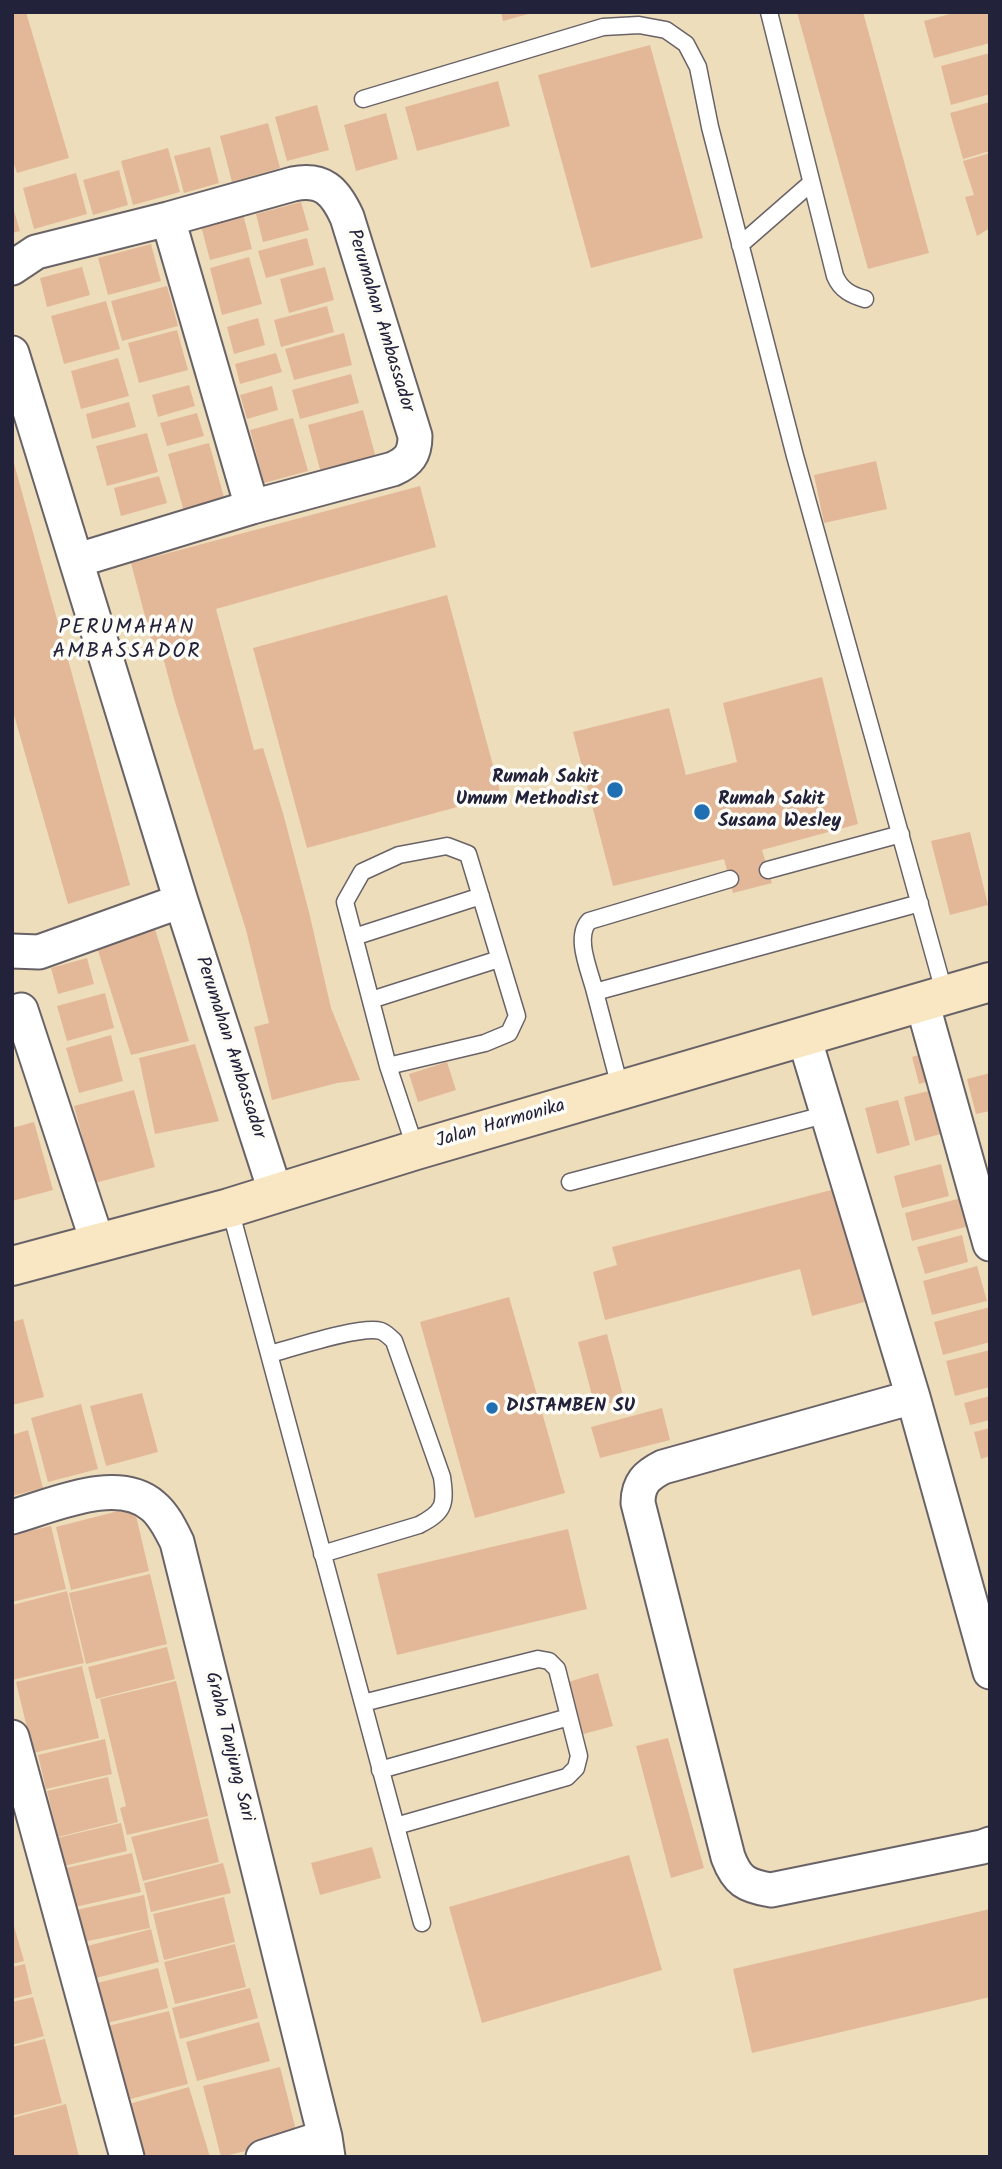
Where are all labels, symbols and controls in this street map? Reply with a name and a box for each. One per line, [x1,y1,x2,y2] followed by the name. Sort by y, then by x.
[340,227,418,415] street label: Perumahan Ambassador
[54,616,200,666] district label: PERUMAHAN AMBASSADOR
[456,768,599,812] place label: Rumah Sakit Umum Methodist
[605,780,625,800] marker: Rumah Sakit Umum Methodist
[718,790,841,834] place label: Rumah Sakit Susana Wesley
[692,802,712,822] marker: Rumah Sakit Susana Wesley
[189,954,269,1142] street label: Perumahan Ambassador
[434,1096,568,1154] street label: Jalan Harmonika
[506,1397,635,1419] place label: DISTAMBEN SU
[484,1400,500,1416] marker: DISTAMBEN SU
[198,1670,258,1824] street label: Graha Tanjung Sari

